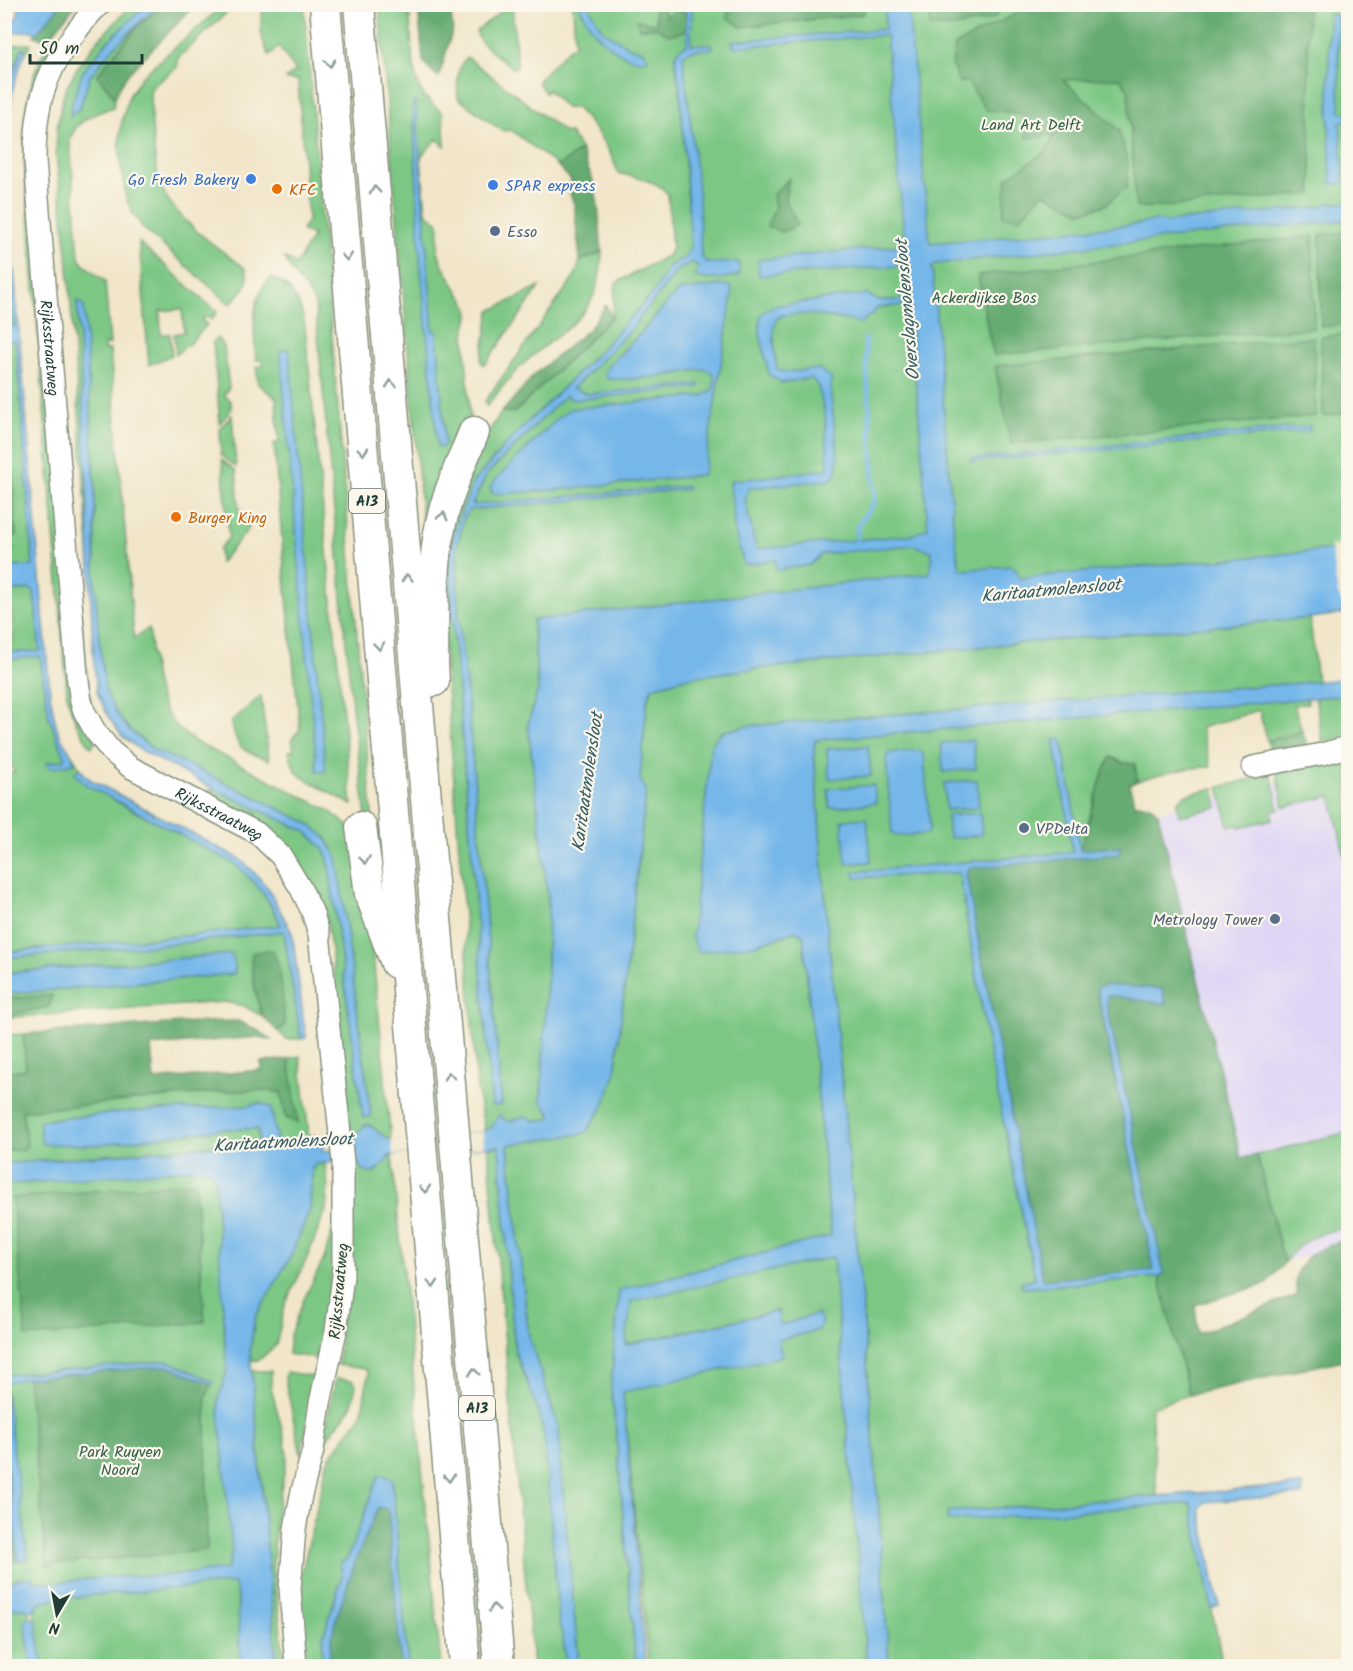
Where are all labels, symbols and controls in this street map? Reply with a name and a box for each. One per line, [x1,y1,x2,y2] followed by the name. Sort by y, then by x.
[30,27,142,65] scale bar
[39,35,79,64] text: 50 m
[323,58,336,67] one-way arrow
[981,113,1082,138] park label: Land Art Delft
[128,168,239,193] place label: Go Fresh Bakery
[244,172,258,186] marker: Go Fresh Bakery
[505,174,596,199] place label: SPAR express
[289,178,316,203] place label: KFC
[486,178,500,192] marker: SPAR express
[270,182,284,196] marker: KFC
[369,185,382,194] one-way arrow
[507,220,537,245] place label: Esso
[488,224,502,238] marker: Esso
[888,235,929,382] water label: Overslagmolensloot
[340,253,353,262] one-way arrow
[932,286,1037,311] park label: Ackerdijkse Bos
[32,299,65,397] street label: Rijksstraatweg
[385,380,398,389] one-way arrow
[356,447,369,456] one-way arrow
[349,489,385,513] road number: A13
[188,506,267,531] place label: Burger King
[169,510,183,524] marker: Burger King
[436,511,449,521] one-way arrow
[980,571,1125,612] water label: Karitaatmolensloot
[401,574,414,583] one-way arrow
[372,641,385,650] one-way arrow
[564,708,613,854] water label: Karitaatmolensloot
[170,781,269,847] street label: Rijksstraatweg
[1036,817,1088,842] place label: VPDelta
[1017,821,1031,835] marker: VPDelta
[359,856,371,865] one-way arrow
[1153,908,1265,933] place label: Metrology Tower
[1268,912,1282,926] marker: Metrology Tower
[443,1072,456,1081] one-way arrow
[212,1125,357,1162] water label: Karitaatmolensloot
[418,1184,431,1194] one-way arrow
[323,1242,356,1340] street label: Rijksstraatweg
[426,1279,439,1288] one-way arrow
[468,1368,481,1377] one-way arrow
[459,1396,495,1420] road number: A13
[79,1440,161,1483] park label: Park Ruyven Noord
[442,1473,455,1482] one-way arrow
[27,1584,87,1644] north arrow
[488,1604,501,1613] one-way arrow
[48,1614,62,1640] text: N

